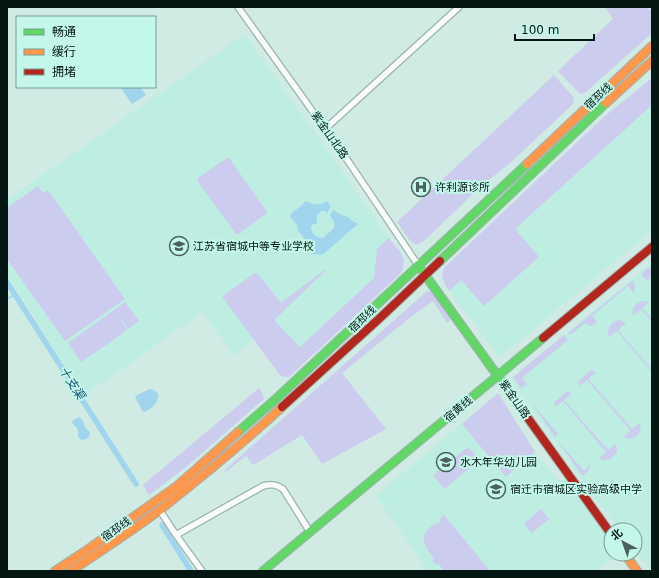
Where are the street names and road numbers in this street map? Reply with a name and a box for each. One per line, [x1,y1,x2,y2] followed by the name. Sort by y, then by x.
[582,80,615,112] street label: 宿邳线
[308,109,351,162] street label: 紫金山北路
[346,303,379,335] street label: 宿邳线
[497,378,533,421] street label: 紫金山路
[442,394,475,425] street label: 宿黄线
[99,515,134,544] street label: 宿邳线

